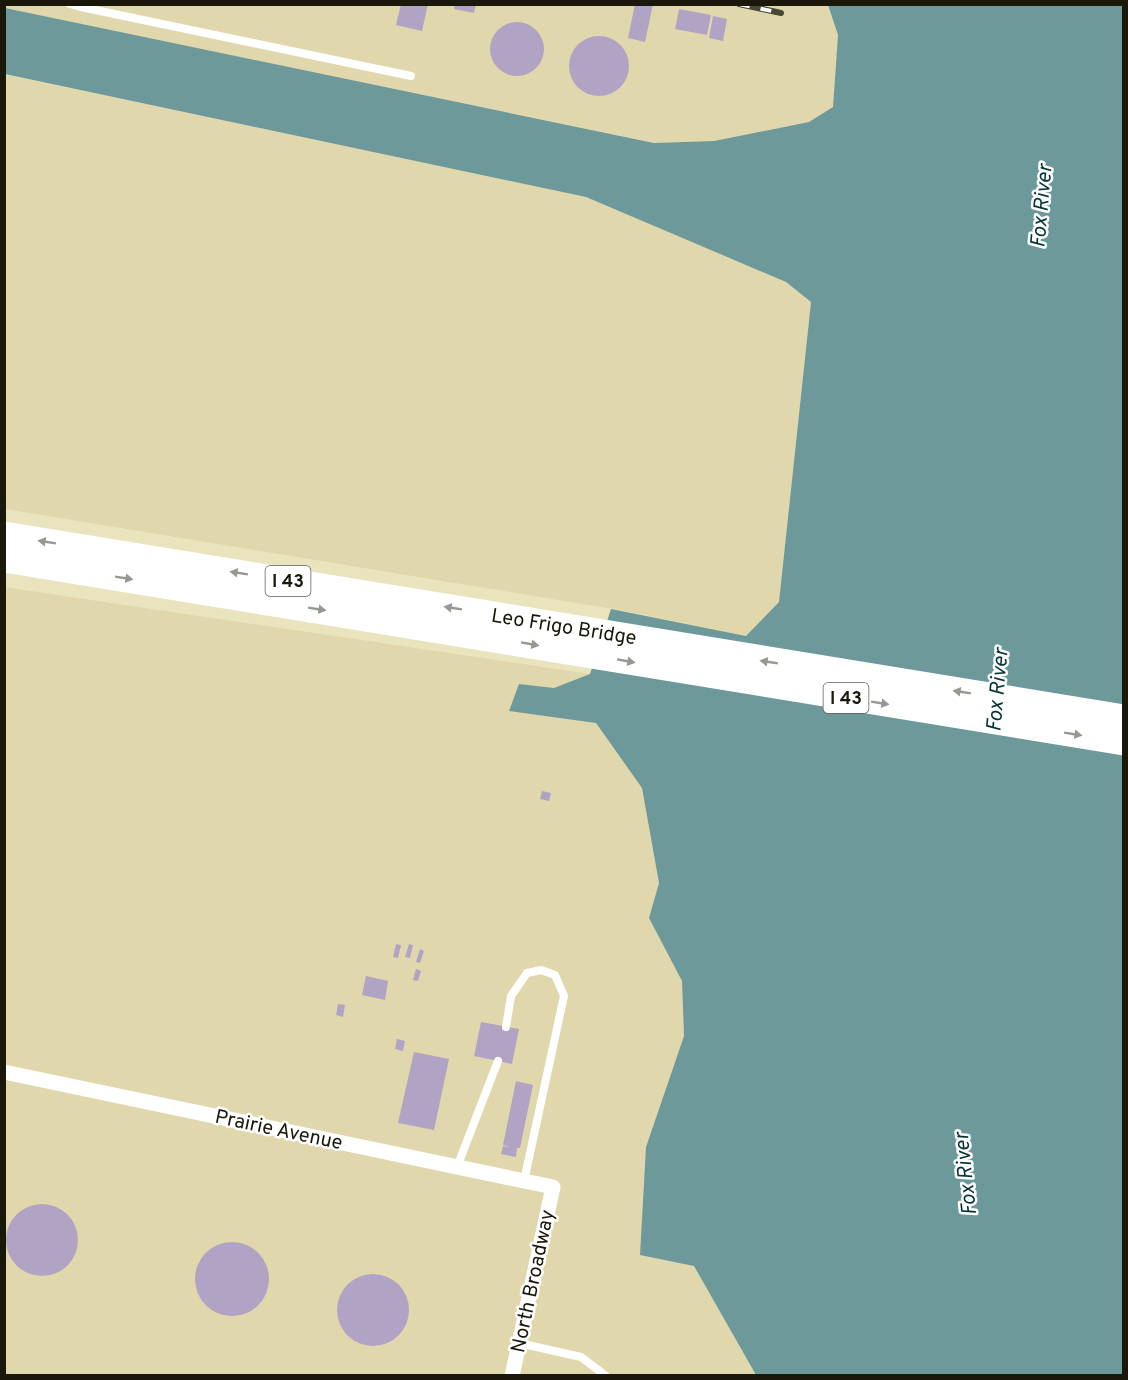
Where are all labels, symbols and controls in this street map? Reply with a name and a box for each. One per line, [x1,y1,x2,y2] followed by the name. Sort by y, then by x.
[1025,161,1060,249] water label: Fox River
[37,537,56,546] one-way arrow
[266,566,310,596] road number: I 43
[230,569,249,578] one-way arrow
[115,573,134,582] one-way arrow
[443,603,462,612] one-way arrow
[489,604,638,652] street label: Leo Frigo Bridge
[308,605,327,614] one-way arrow
[521,640,540,649] one-way arrow
[981,645,1016,733] water label: Fox River
[616,657,635,666] one-way arrow
[760,657,779,666] one-way arrow
[824,683,868,713] road number: I 43
[952,687,971,696] one-way arrow
[871,699,890,708] one-way arrow
[1063,730,1082,739] one-way arrow
[212,1105,345,1157] street label: Prairie Avenue
[949,1129,984,1217] water label: Fox River
[506,1208,562,1355] street label: North Broadway

